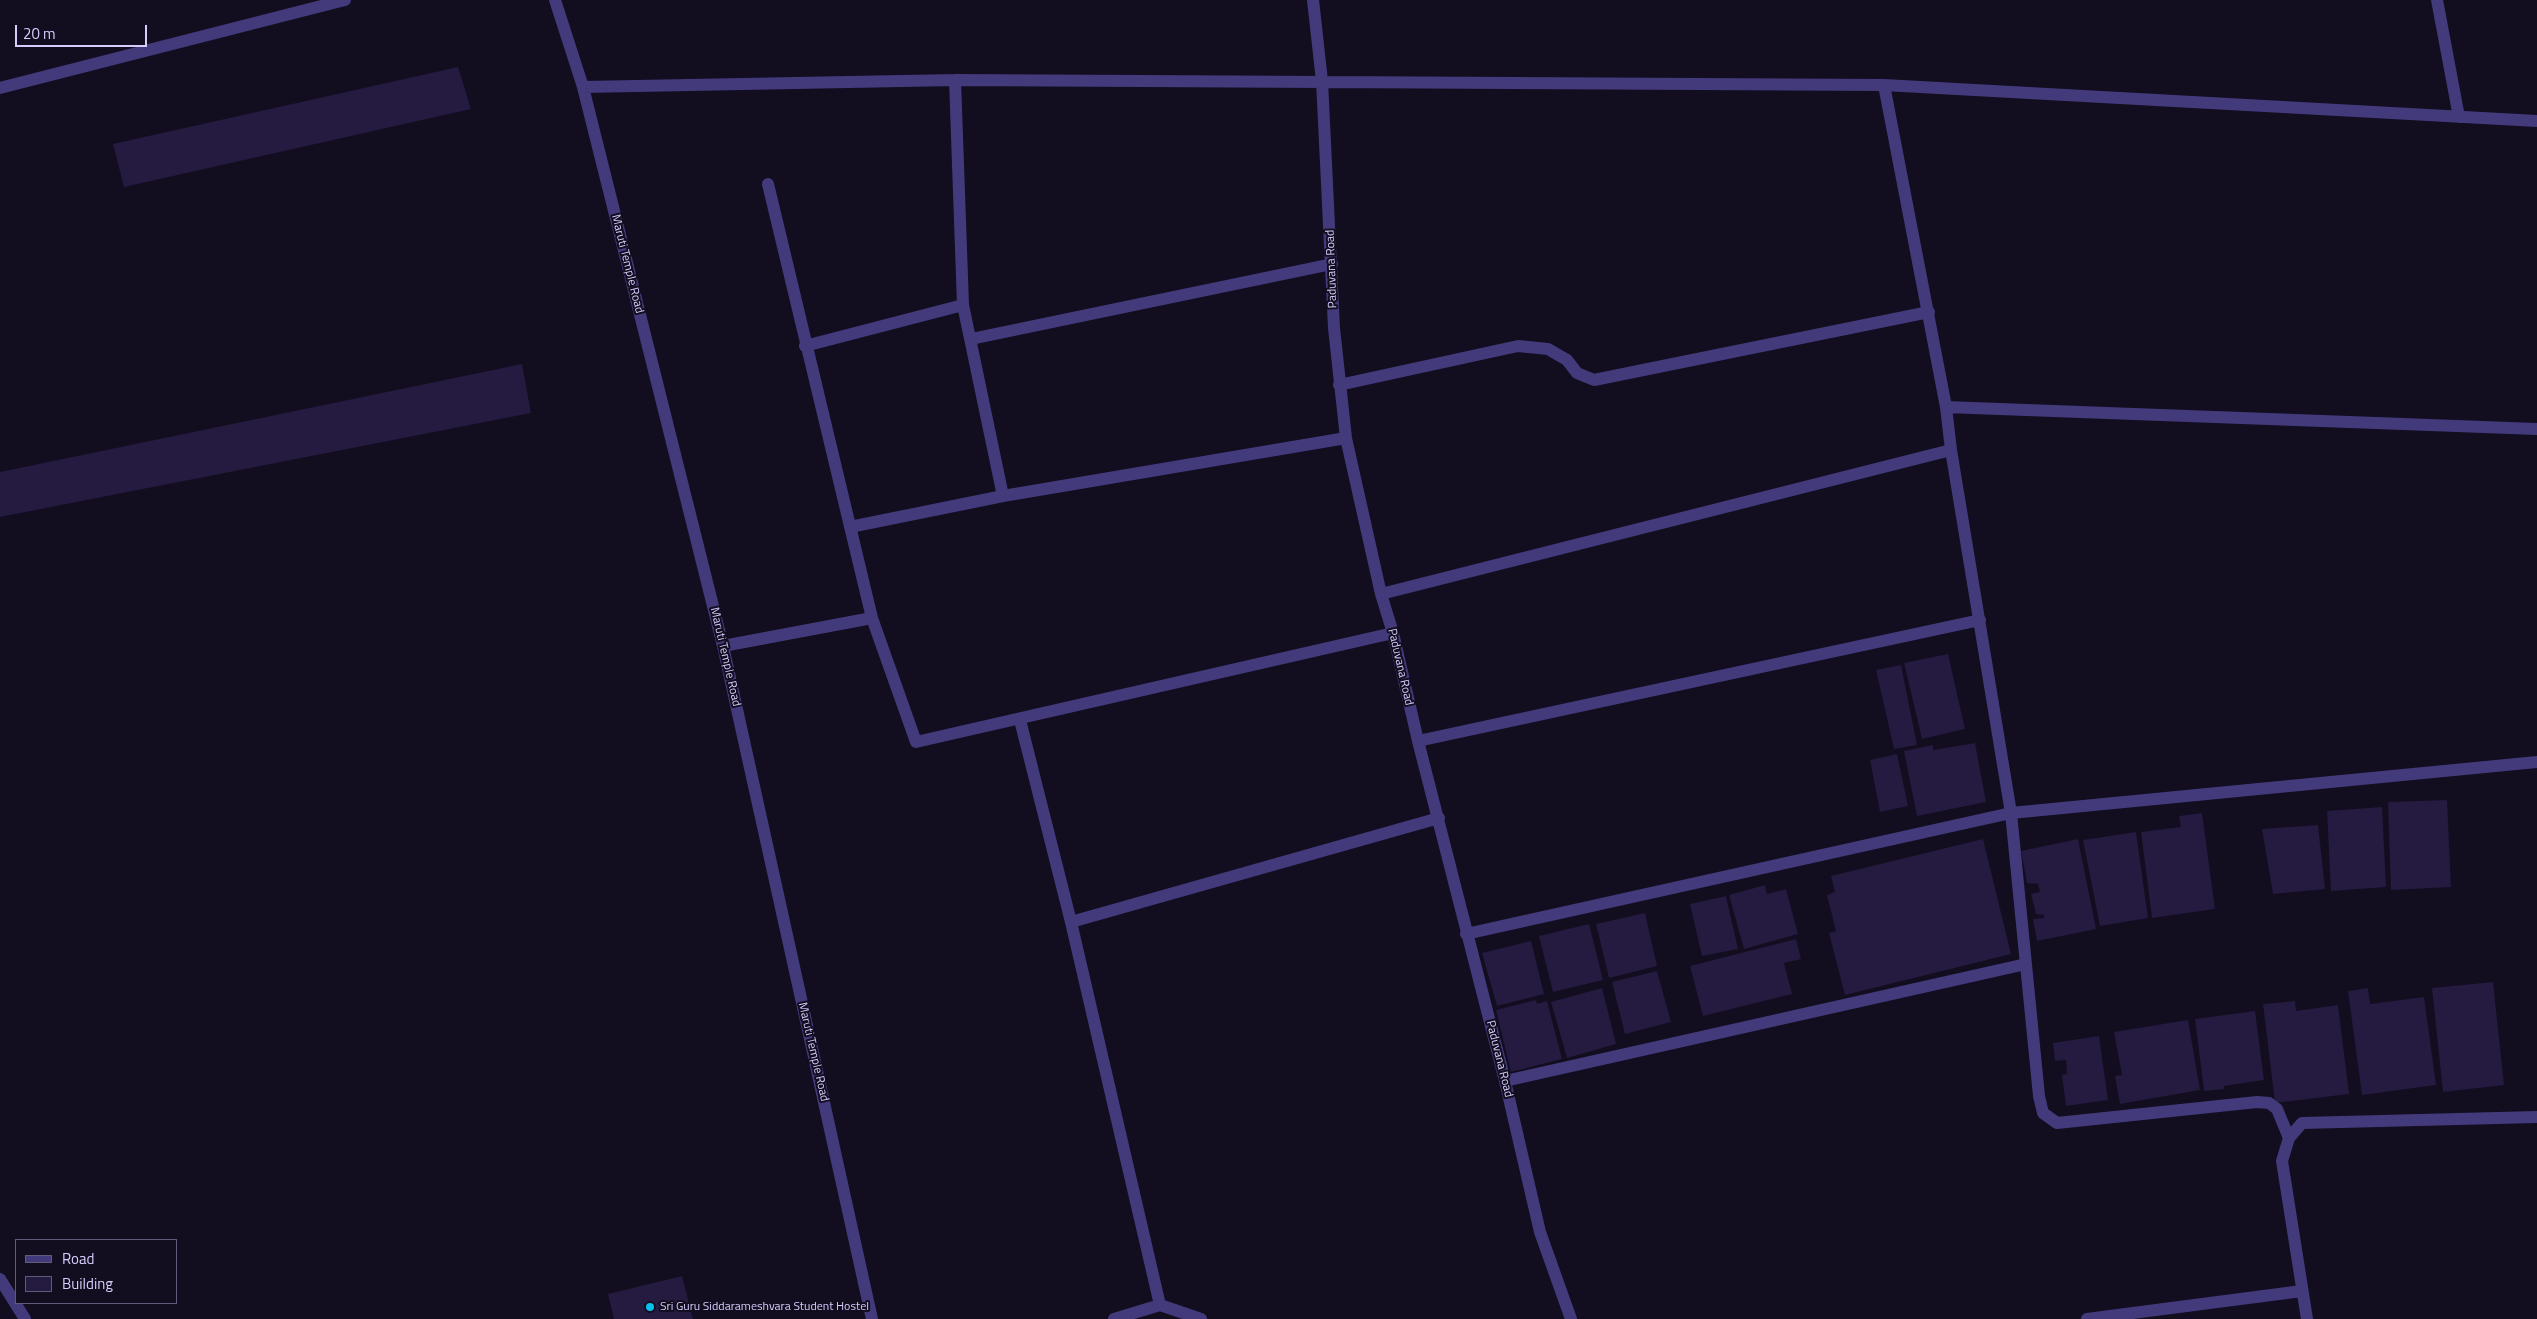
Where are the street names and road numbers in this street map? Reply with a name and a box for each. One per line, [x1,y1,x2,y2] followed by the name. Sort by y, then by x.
[608,213,646,315] street label: Maruti Temple Road
[1323,229,1341,309] street label: Paduvana Road
[707,606,743,708] street label: Maruti Temple Road
[1384,627,1416,707] street label: Paduvana Road
[795,1001,831,1103] street label: Maruti Temple Road
[1483,1019,1515,1099] street label: Paduvana Road

